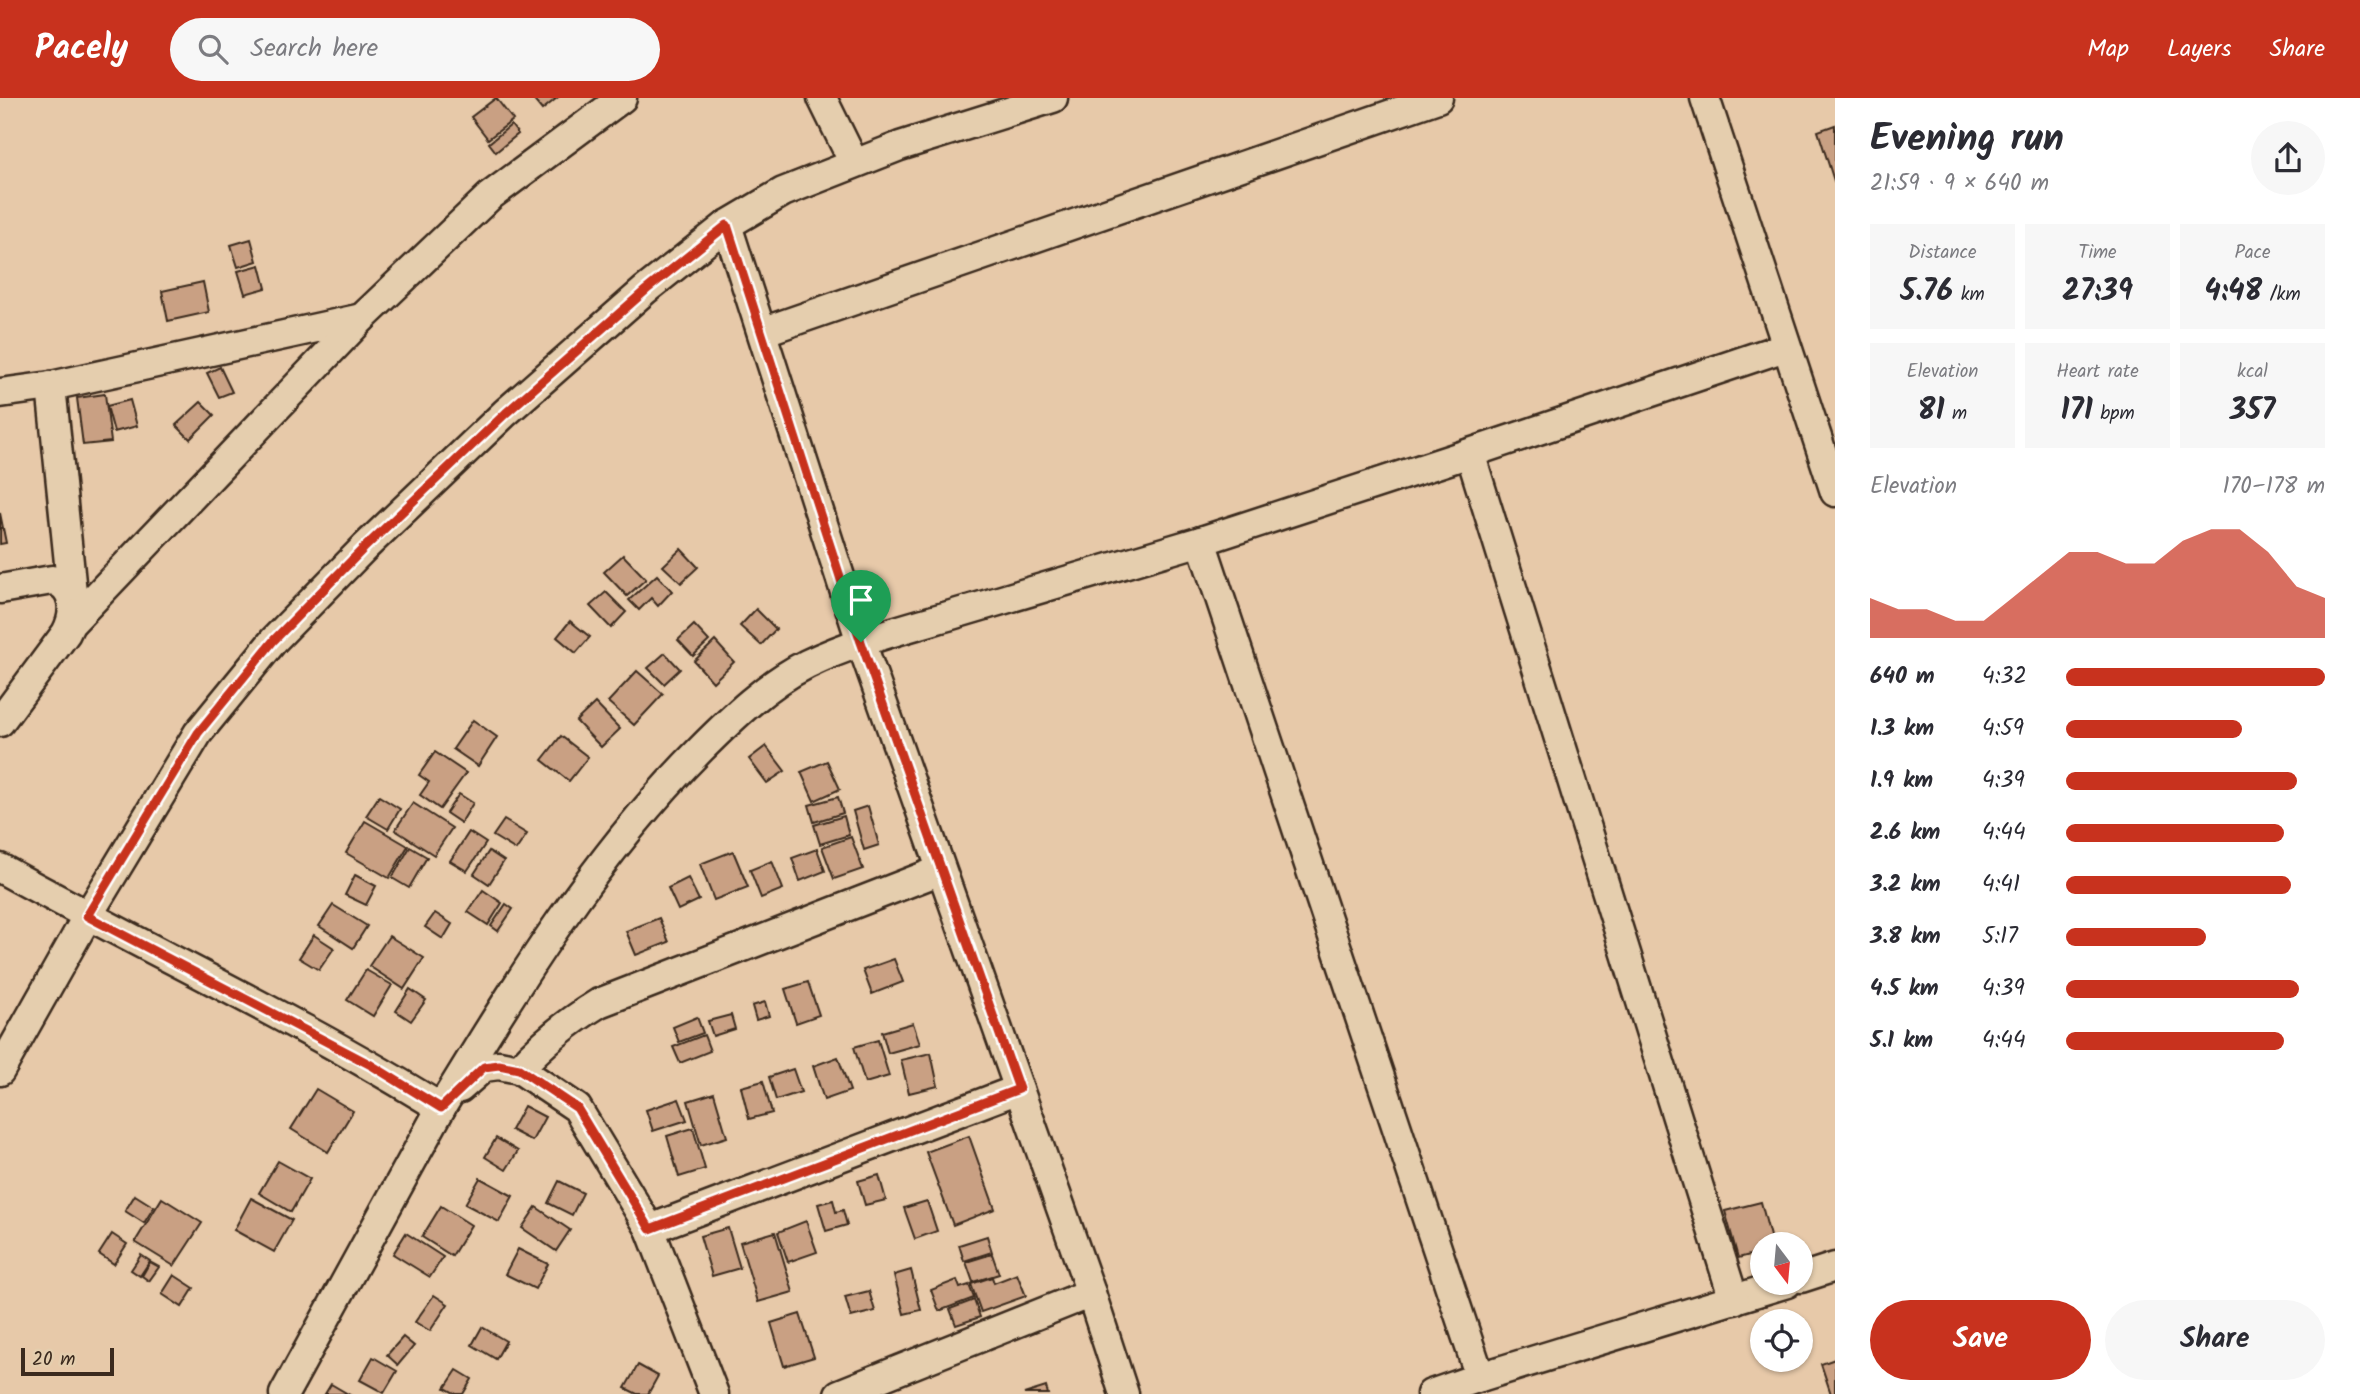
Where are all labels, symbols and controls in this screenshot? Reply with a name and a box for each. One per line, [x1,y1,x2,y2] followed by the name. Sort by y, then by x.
[170,18,660,81] search box
[35,23,128,76] text: Pacely
[250,28,378,70] text: Search here
[194,30,232,68] icon: search
[2087,30,2129,69] text: Map
[2167,30,2231,69] text: Layers
[2269,30,2325,69] text: Share
[1870,110,2064,170] text: Evening run
[2251,121,2325,195] button: share
[1870,166,2049,202] text: 21:59 · 9 × 640 m
[1908,238,1977,268] text: Distance
[2078,238,2117,268] text: Time
[2234,238,2271,268] text: Pace
[1900,268,1953,316] text: 5.76
[2062,268,2133,316] text: 27:39
[2204,268,2262,316] text: 4:48
[1953,280,1985,310] text: km
[2262,280,2301,310] text: /km
[1907,357,1978,387] text: Elevation
[2056,357,2139,387] text: Heart rate
[2237,357,2268,387] text: kcal
[1918,387,1945,435] text: 81
[2060,387,2093,435] text: 171
[2230,387,2275,435] text: 357
[1945,399,1967,429] text: m
[2093,399,2135,429] text: bpm
[1870,469,1957,505] text: Elevation
[2222,469,2325,505] text: 170–178 m
[831,570,891,642] pin
[842,581,880,619] icon: arrive
[1870,659,1935,695] text: 640 m
[1982,659,2027,695] text: 4:32
[1870,711,1934,747] text: 1.3 km
[1982,711,2024,747] text: 4:59
[1870,763,1933,799] text: 1.9 km
[1982,763,2025,799] text: 4:39
[1870,815,1940,851] text: 2.6 km
[1982,815,2026,851] text: 4:44
[1870,867,1940,903] text: 3.2 km
[1982,867,2020,903] text: 4:41
[1870,919,1941,955] text: 3.8 km
[1982,919,2018,955] text: 5:17
[1870,971,1939,1007] text: 4.5 km
[1982,971,2025,1007] text: 4:39
[1870,1023,1933,1059] text: 5.1 km
[1982,1023,2026,1059] text: 4:44
[1750,1232,1813,1295] north arrow
[1750,1232,1813,1372] map controls
[1870,1300,2091,1380] button: Save
[2105,1300,2325,1380] button: Share
[1750,1309,1813,1372] button: locate
[21,1345,114,1377] scale bar
[32,1345,75,1375] text: 20 m

